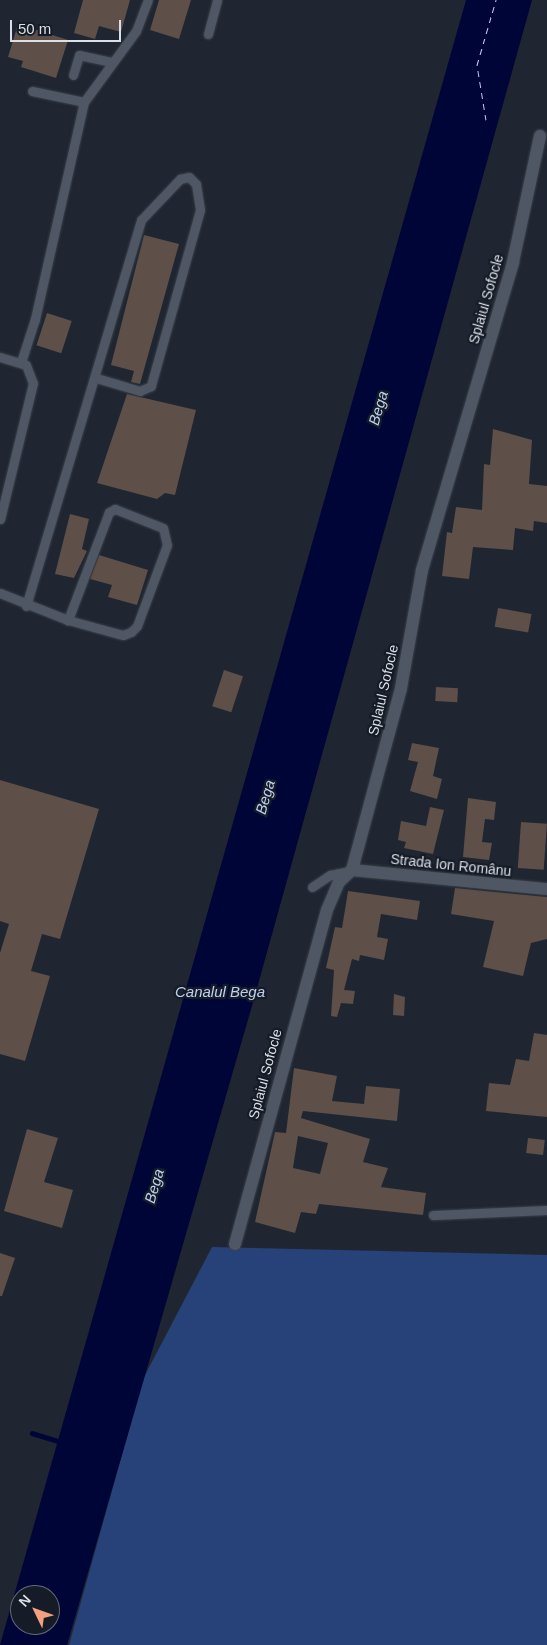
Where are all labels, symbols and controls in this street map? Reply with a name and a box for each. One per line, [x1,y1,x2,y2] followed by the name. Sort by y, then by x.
[12,10,124,42] scale bar
[18,20,51,37] text: 50 m
[465,252,507,346] street label: Splaiul Sofocle
[365,389,391,427] water label: Bega
[364,643,402,737] street label: Splaiul Sofocle
[252,778,278,816] water label: Bega
[390,850,512,880] street label: Strada Ion Românu
[175,983,265,1001] water label: Canalul Bega
[245,1027,285,1121] street label: Splaiul Sofocle
[141,1167,167,1205] water label: Bega
[10,1585,60,1635] north arrow
[15,1592,34,1610] text: N

